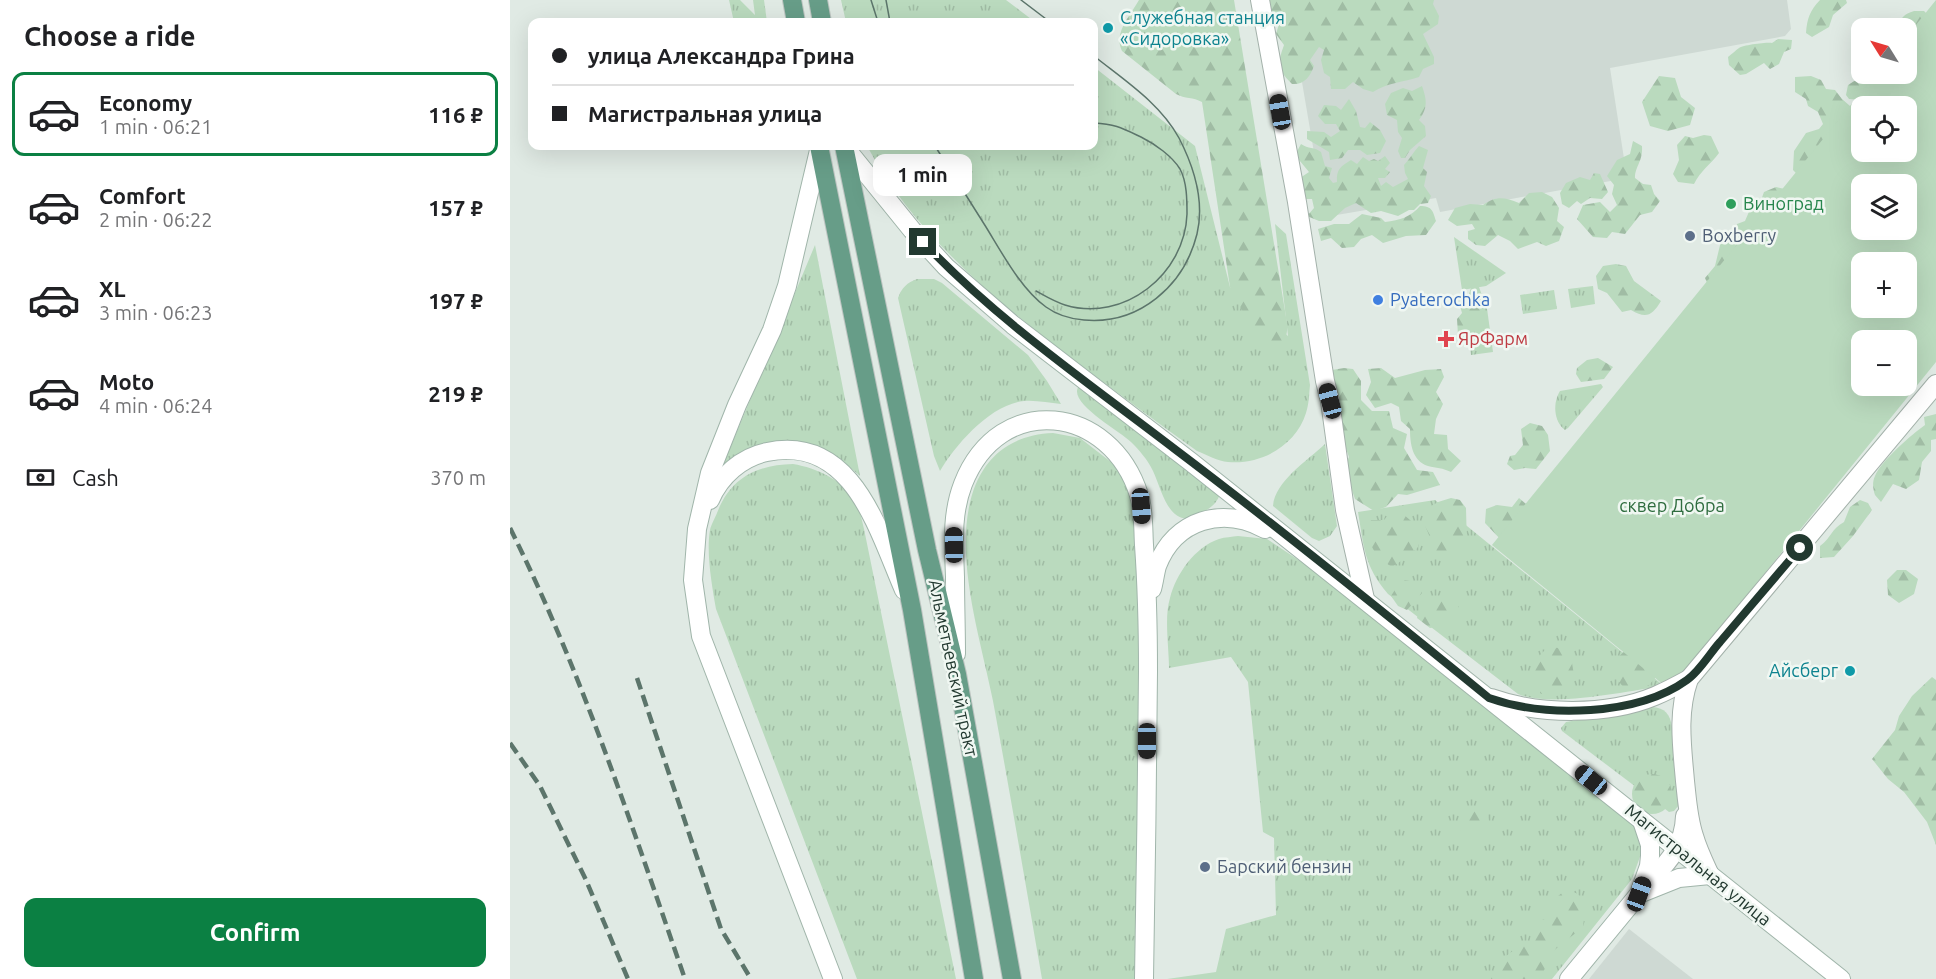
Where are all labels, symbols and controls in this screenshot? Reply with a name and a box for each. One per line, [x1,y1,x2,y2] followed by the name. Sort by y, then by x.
[1120,7,1285,48] place label: Служебная станция «Сидоровка»
[1851,18,1917,84] north arrow
[1851,18,1917,396] map controls
[24,21,196,51] text: Choose a ride
[1101,21,1115,35] marker: Служебная станция «Сидоровка»
[588,43,855,68] text: улица Александра Грина
[27,87,81,141] icon: car
[99,90,192,115] text: Economy
[1268,93,1292,131] car
[1851,96,1917,162] button: locate
[588,101,822,126] text: Магистральная улица
[428,102,483,127] text: 116 ₽
[99,115,213,138] text: 1 min · 06:21
[874,155,972,197] callout: 1 min
[897,163,948,186] text: 1 min
[1851,174,1917,240] button: layers
[27,180,81,234] icon: car
[99,183,186,208] text: Comfort
[1743,193,1824,213] place label: Виноград
[428,195,483,220] text: 157 ₽
[1724,197,1738,211] marker: Виноград
[99,208,213,231] text: 2 min · 06:22
[1702,225,1776,245] place label: Boxberry
[909,228,936,255] route end
[1683,229,1697,243] marker: Boxberry
[1851,252,1917,318] button: +
[27,273,81,327] icon: car
[99,276,126,301] text: XL
[428,288,483,313] text: 197 ₽
[1390,289,1490,309] place label: Pyaterochka
[1371,293,1385,307] marker: Pyaterochka
[99,301,213,324] text: 3 min · 06:23
[1458,328,1528,348] place label: ЯрФарм
[1851,330,1917,396] button: −
[1439,332,1453,346] marker: ЯрФарм
[27,366,81,420] icon: car
[99,369,154,394] text: Moto
[428,381,483,406] text: 219 ₽
[1317,381,1343,421] car
[99,394,213,417] text: 4 min · 06:24
[24,461,57,494] icon: cash
[72,465,119,490] text: Cash
[430,466,486,489] text: 370 m
[1131,487,1151,525] car
[1619,495,1725,515] park label: сквер Добра
[945,527,963,563] car
[1786,534,1813,561] route start
[925,578,983,758] street label: Альметьевский тракт
[1769,660,1838,680] place label: Айсберг
[1843,664,1857,678] marker: Айсберг
[1138,723,1156,759] car
[1571,762,1611,798] car
[1622,799,1776,929] street label: Магистральная улица
[1217,856,1352,876] place label: Барский бензин
[1198,860,1212,874] marker: Барский бензин
[1624,874,1654,914] car
[24,898,486,967] button: Confirm

